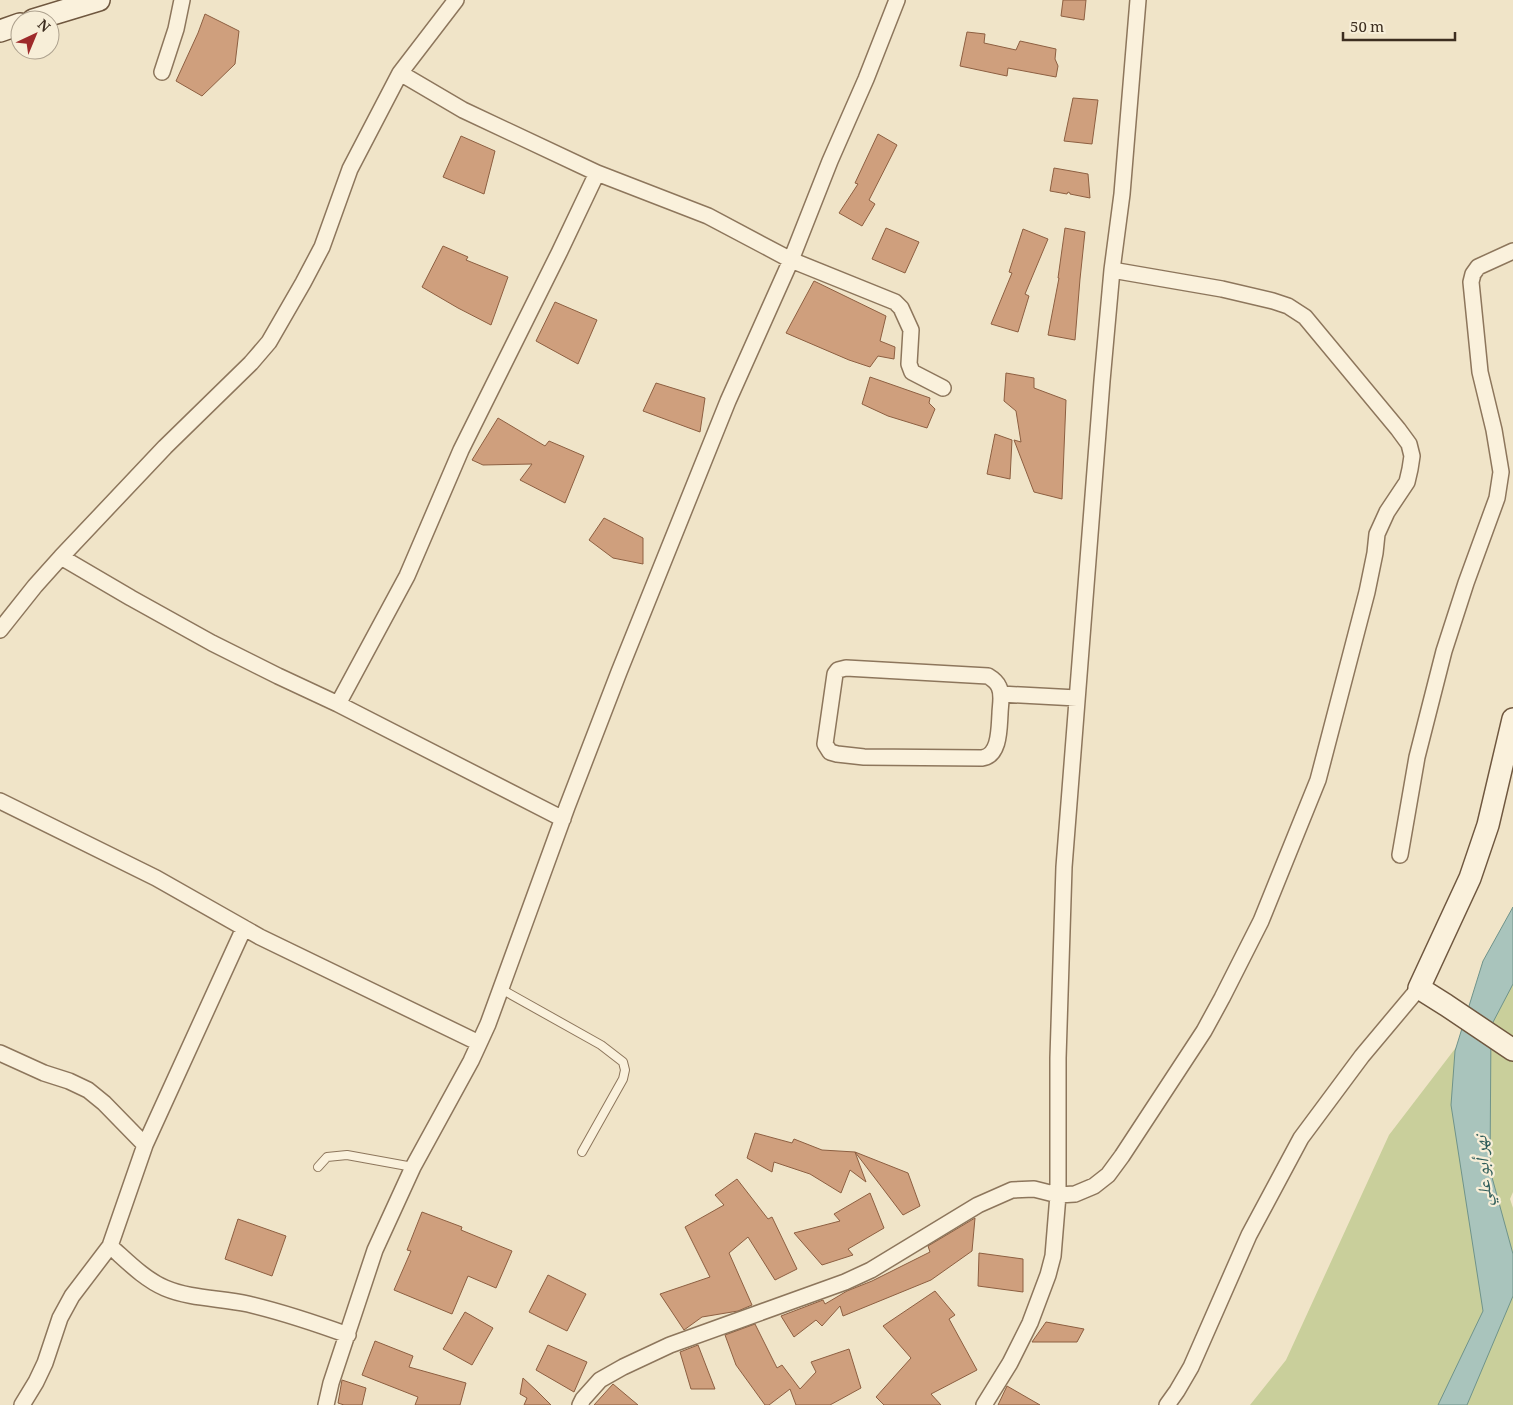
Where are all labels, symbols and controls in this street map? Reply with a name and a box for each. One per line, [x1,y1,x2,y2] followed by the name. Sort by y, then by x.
[10,10,60,60] north arrow
[1343,10,1456,42] scale bar
[30,15,55,40] text: N
[1350,16,1384,42] text: 50 m
[1467,1131,1502,1207] water label: نهر أبو علي

